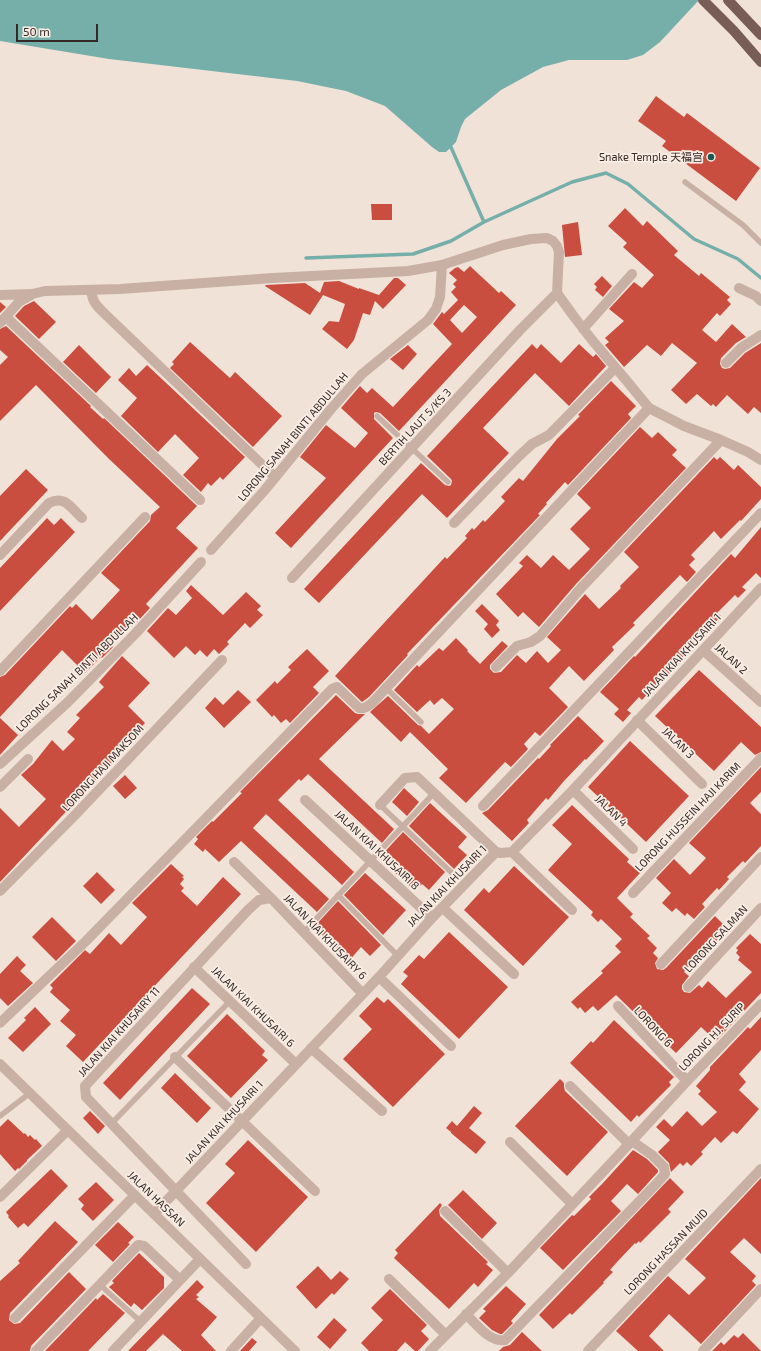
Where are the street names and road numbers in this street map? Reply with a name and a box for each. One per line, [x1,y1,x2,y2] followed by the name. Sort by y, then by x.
[235,370,351,504] street label: LORONG SANAH BINTI ABDULLAH
[376,386,454,468] street label: BERTIH LAUT 5/KS 3
[13,611,141,735] street label: LORONG SANAH BINTI ABDULLAH
[640,611,724,699] street label: JALAN KIAI KHUSAIRI 1
[712,641,750,677] street label: JALAN 2
[59,722,147,814] street label: LORONG HAJI MAKSOM
[659,725,697,761] street label: JALAN 3
[632,760,744,874] street label: LORONG HUSSEIN HAJI KARIM
[592,792,630,830] street label: JALAN 4
[332,807,422,893] street label: JALAN KIAI KHUSAIRI 8
[405,842,489,930] street label: JALAN KIAI KHUSAIRI 1
[281,892,369,982] street label: JALAN KIAI KHUSAIRY 6
[682,903,750,975] street label: LORONG SALMAN
[209,964,297,1050] street label: JALAN KIAI KHUSAIRI 6
[75,984,163,1080] street label: JALAN KIAI KHUSAIRY 11
[676,1000,748,1074] street label: LORONG HJ. SURIP
[631,1004,675,1050] street label: LORONG 6
[182,1078,266,1166] street label: JALAN KIAI KHUSAIRI 1
[125,1168,187,1230] street label: JALAN HASSAN
[621,1206,711,1298] street label: LORONG HASSAN MUID

